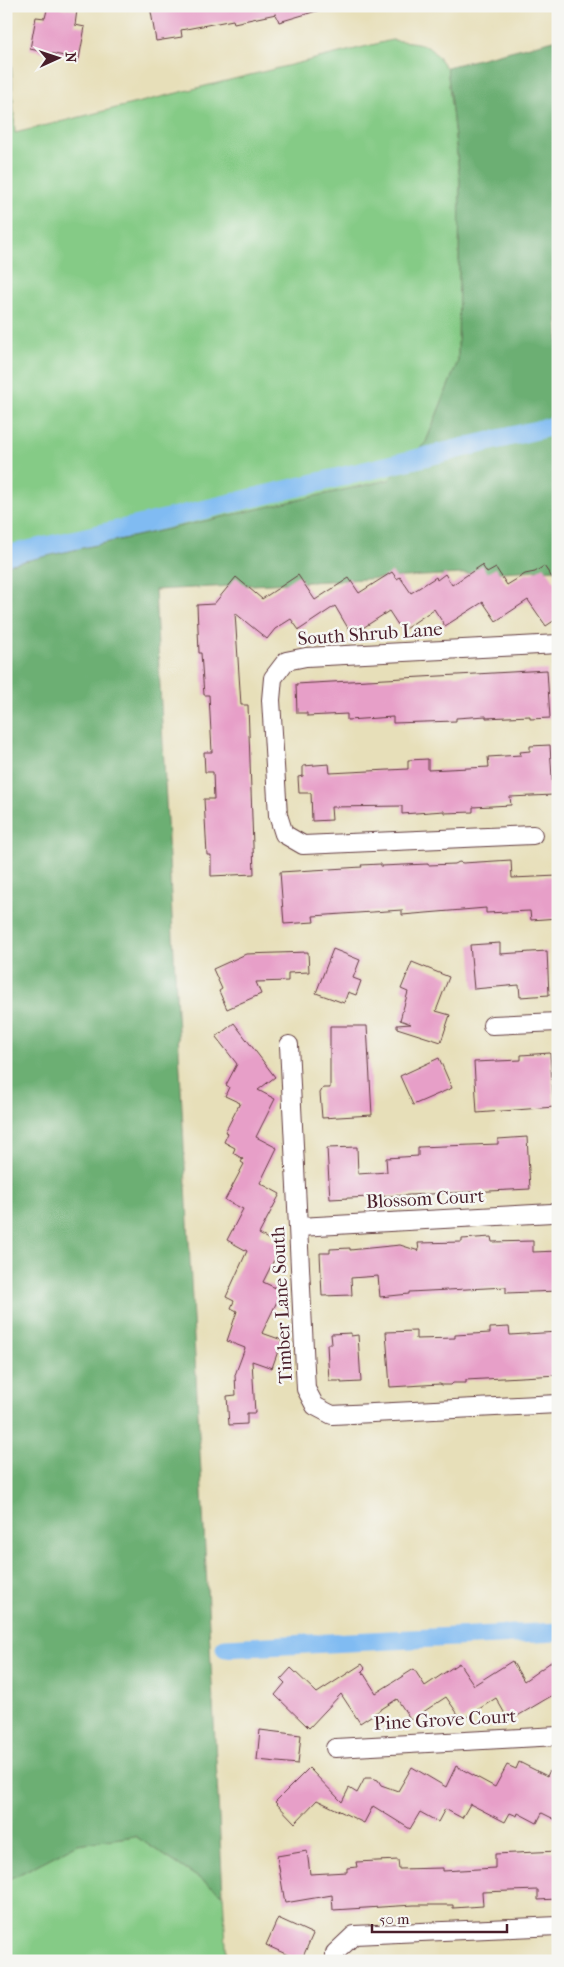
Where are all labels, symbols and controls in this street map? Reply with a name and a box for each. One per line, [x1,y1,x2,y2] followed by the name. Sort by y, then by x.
[32,32,82,82] north arrow
[62,52,79,63] text: N
[297,618,443,650] street label: South Shrub Lane
[365,1185,485,1213] street label: Blossom Court
[267,1226,297,1384] street label: Timber Lane South
[373,1705,517,1735] street label: Pine Grove Court
[372,1902,506,1934] scale bar
[379,1910,410,1928] text: 50 m

